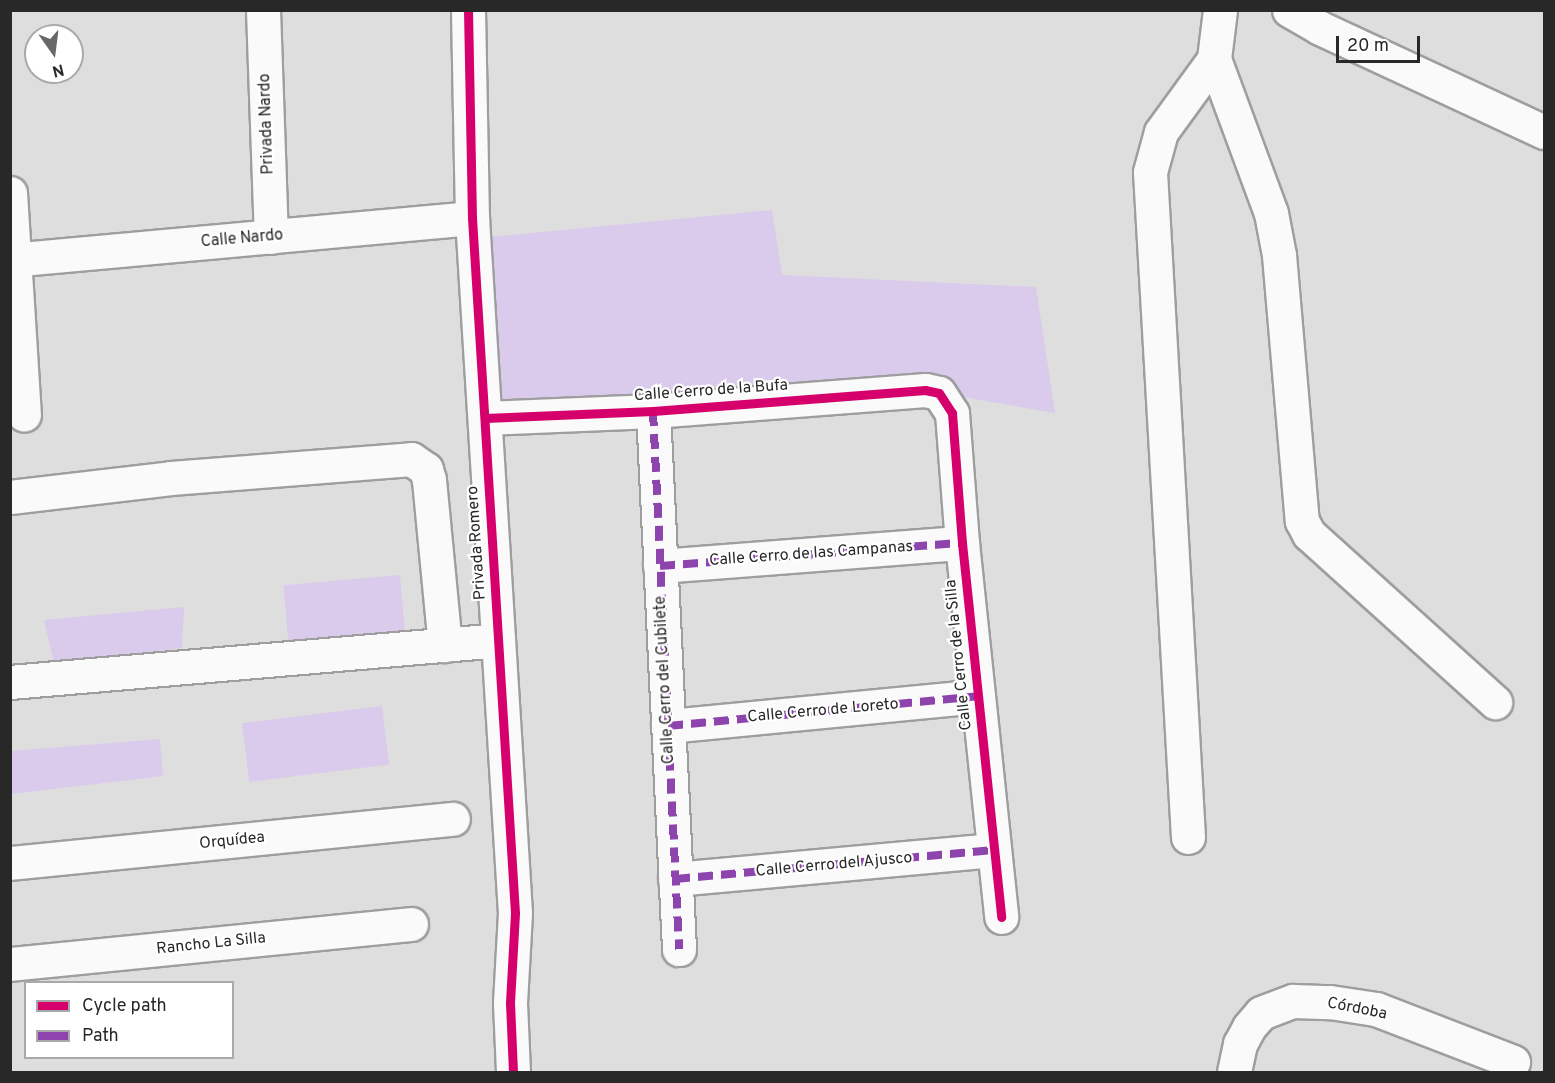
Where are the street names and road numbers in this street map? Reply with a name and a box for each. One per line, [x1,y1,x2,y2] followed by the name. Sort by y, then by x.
[256,73,278,175] street label: Privada Nardo
[200,226,284,252] street label: Calle Nardo
[633,376,789,406] street label: Calle Cerro de la Bufa
[463,485,491,601] street label: Privada Romero
[708,537,914,571] street label: Calle Cerro de las Campanas
[942,579,976,731] street label: Calle Cerro de la Silla
[651,595,679,765] street label: Calle Cerro del Cubilete
[747,695,899,727] street label: Calle Cerro de Loreto
[198,828,266,854] street label: Orquídea
[754,849,914,881] street label: Calle Cerro del Ajusco
[155,929,267,959] street label: Rancho La Silla
[1325,994,1389,1024] street label: Córdoba

